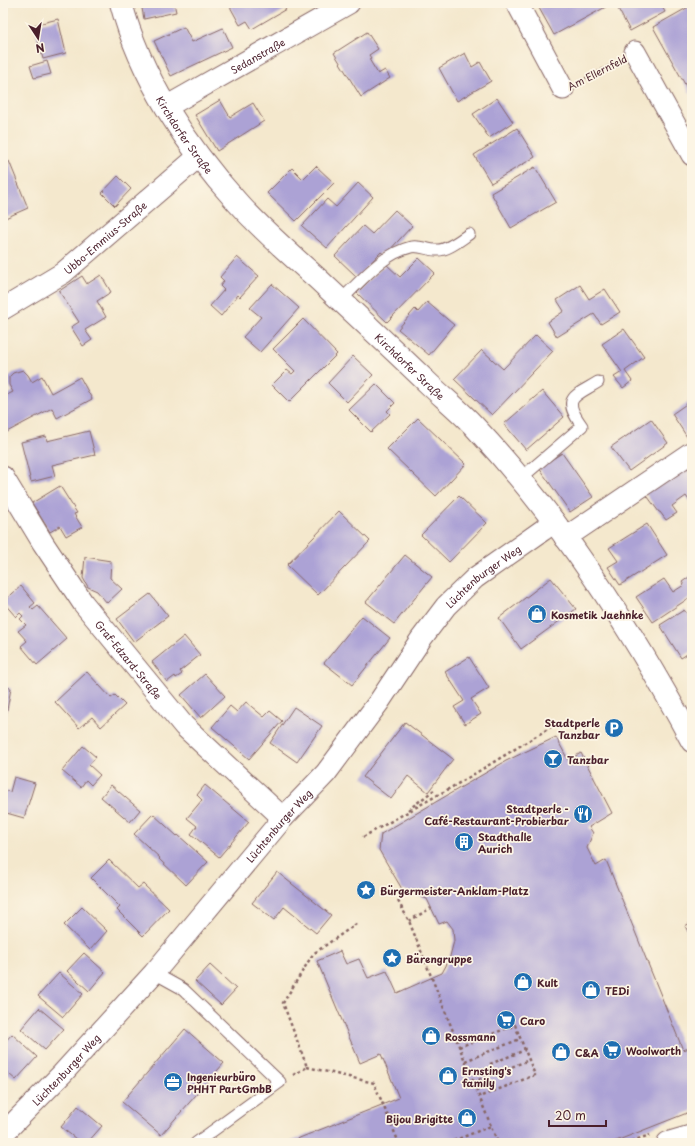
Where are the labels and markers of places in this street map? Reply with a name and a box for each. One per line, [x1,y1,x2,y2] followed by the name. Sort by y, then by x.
[526,603,548,625] shop icon: Kosmetik Jaehnke
[551,607,644,622] place label: Kosmetik Jaehnke
[545,715,601,742] place label: Stadtperle Tanzbar
[603,717,625,739] parking icon: Stadtperle Tanzbar
[542,748,564,770] bar icon: Tanzbar
[567,752,610,767] place label: Tanzbar
[424,801,570,828] place label: Stadtperle - Café-Restaurant-Probierbar
[572,803,594,825] restaurant icon: Stadtperle - Café-Restaurant-Probierbar
[478,829,532,856] place label: Stadthalle Aurich
[453,831,475,853] building icon: Stadthalle Aurich
[355,879,377,901] place icon: Bürgermeister-Anklam-Platz
[380,883,529,898] place label: Bürgermeister-Anklam-Platz
[381,947,403,969] place icon: Bärengruppe
[406,951,472,966] place label: Bärengruppe
[512,971,534,993] shop icon: Kult
[537,975,558,990] place label: Kult
[580,979,602,1001] shop icon: TEDi
[605,983,629,998] place label: TEDi
[495,1009,517,1031] supermarket icon: Caro
[520,1013,545,1028] place label: Caro
[420,1025,442,1047] shop icon: Rossmann
[445,1029,496,1044] place label: Rossmann
[601,1039,623,1061] supermarket icon: Woolworth
[550,1041,572,1063] shop icon: C&A
[626,1043,681,1058] place label: Woolworth
[575,1045,599,1060] place label: C&A
[462,1063,512,1090] place label: Ernsting's family
[437,1065,459,1087] shop icon: Ernsting's family
[187,1069,272,1096] place label: Ingenieurbüro PHHT PartGmbB
[162,1071,184,1093] office icon: Ingenieurbüro PHHT PartGmbB
[456,1107,478,1129] shop icon: Bijou Brigitte
[386,1111,454,1126] place label: Bijou Brigitte

